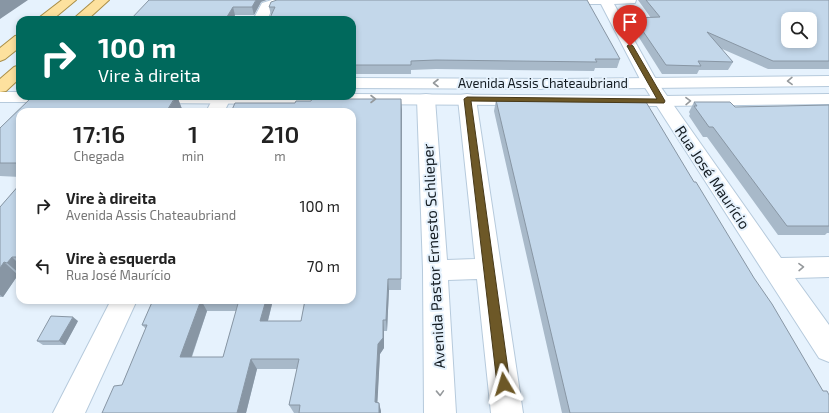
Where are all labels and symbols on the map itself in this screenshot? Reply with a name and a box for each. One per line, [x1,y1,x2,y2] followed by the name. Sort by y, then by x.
[613,5,647,46] pin
[458,75,628,91] street label: Avenida Assis Chateaubriand
[787,77,793,85] one-way arrow
[433,79,439,87] one-way arrow
[370,95,376,103] one-way arrow
[685,97,691,105] one-way arrow
[672,122,754,232] street label: Rua José Maurício
[418,143,448,369] street label: Avenida Pastor Ernesto Schlieper
[798,263,804,271] one-way arrow
[483,363,525,405] position arrow
[435,390,444,396] one-way arrow

